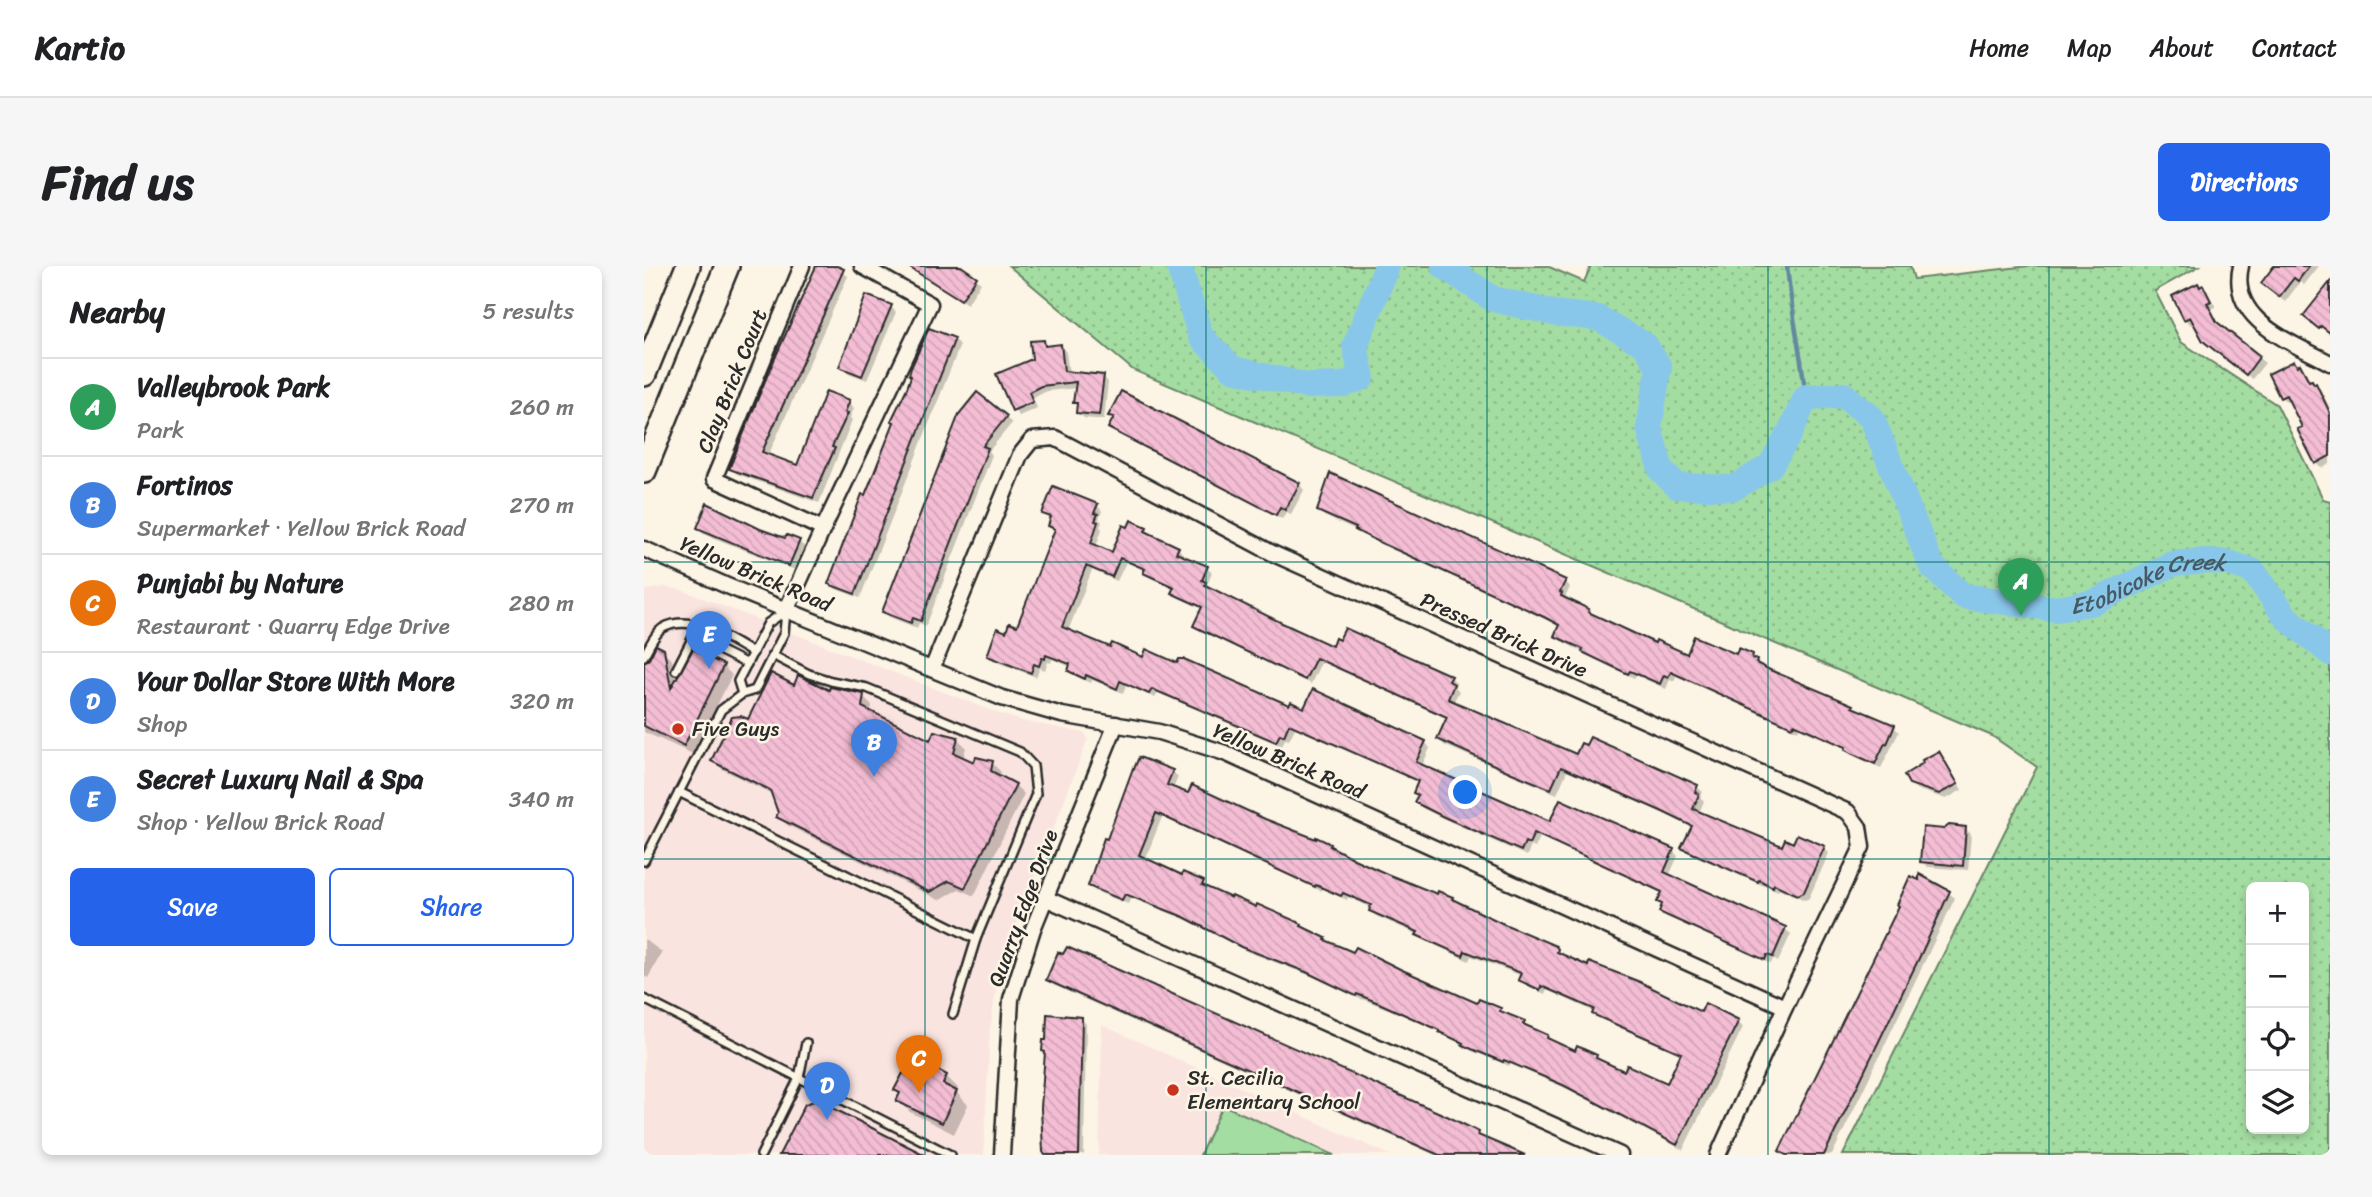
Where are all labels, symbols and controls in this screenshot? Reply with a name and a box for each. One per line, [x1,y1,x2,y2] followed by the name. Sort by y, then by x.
[35,19,125,77] text: Kartio
[1969,27,2029,69] text: Home
[2067,27,2111,69] text: Map
[2149,27,2214,69] text: About
[2252,27,2337,69] text: Contact
[42,139,194,226] text: Find us
[2158,143,2330,221] button: Directions
[70,285,165,339] text: Nearby
[483,291,574,332] text: 5 results
[686,303,778,459] street label: Clay Brick Court
[137,364,330,410] text: Valleybrook Park
[85,387,101,428] text: A
[509,387,574,428] text: 260 m
[137,410,184,451] text: Park
[137,462,233,508] text: Fortinos
[86,485,100,526] text: B
[509,485,574,526] text: 270 m
[137,508,465,549] text: Supermarket · Yellow Brick Road
[674,525,840,624] street label: Yellow Brick Road
[2067,541,2230,627] water label: Etobicoke Creek
[1998,558,2044,616] pin: A
[137,560,343,606] text: Punjabi by Nature
[1414,581,1594,689] street label: Pressed Brick Drive
[86,583,100,624] text: C
[509,583,574,624] text: 280 m
[137,606,450,647] text: Restaurant · Quarry Edge Drive
[686,611,732,669] pin: E
[137,658,454,704] text: Your Dollar Store With More
[86,681,100,722] text: D
[510,681,574,722] text: 320 m
[137,704,187,745] text: Shop
[692,710,779,748] place label: Five Guys
[1207,712,1373,811] street label: Yellow Brick Road
[851,719,897,777] pin: B
[670,721,686,737] marker: Five Guys
[137,756,424,802] text: Secret Luxury Nail & Spa
[1448,775,1482,809] your location
[87,779,99,820] text: E
[509,779,574,820] text: 340 m
[137,802,383,843] text: Shop · Yellow Brick Road
[977,824,1069,992] street label: Quarry Edge Drive
[70,868,315,946] button: Save
[329,868,574,946] button: Share
[2246,882,2309,1134] map controls
[2246,882,2309,945] button: +
[2246,945,2309,1008] button: −
[2246,1008,2309,1071] button: locate
[896,1035,942,1093] pin: C
[1187,1059,1361,1121] place label: St. Cecilia Elementary School
[804,1062,850,1120] pin: D
[2246,1071,2309,1134] button: layers
[1165,1082,1181,1098] marker: St. Cecilia Elementary School

